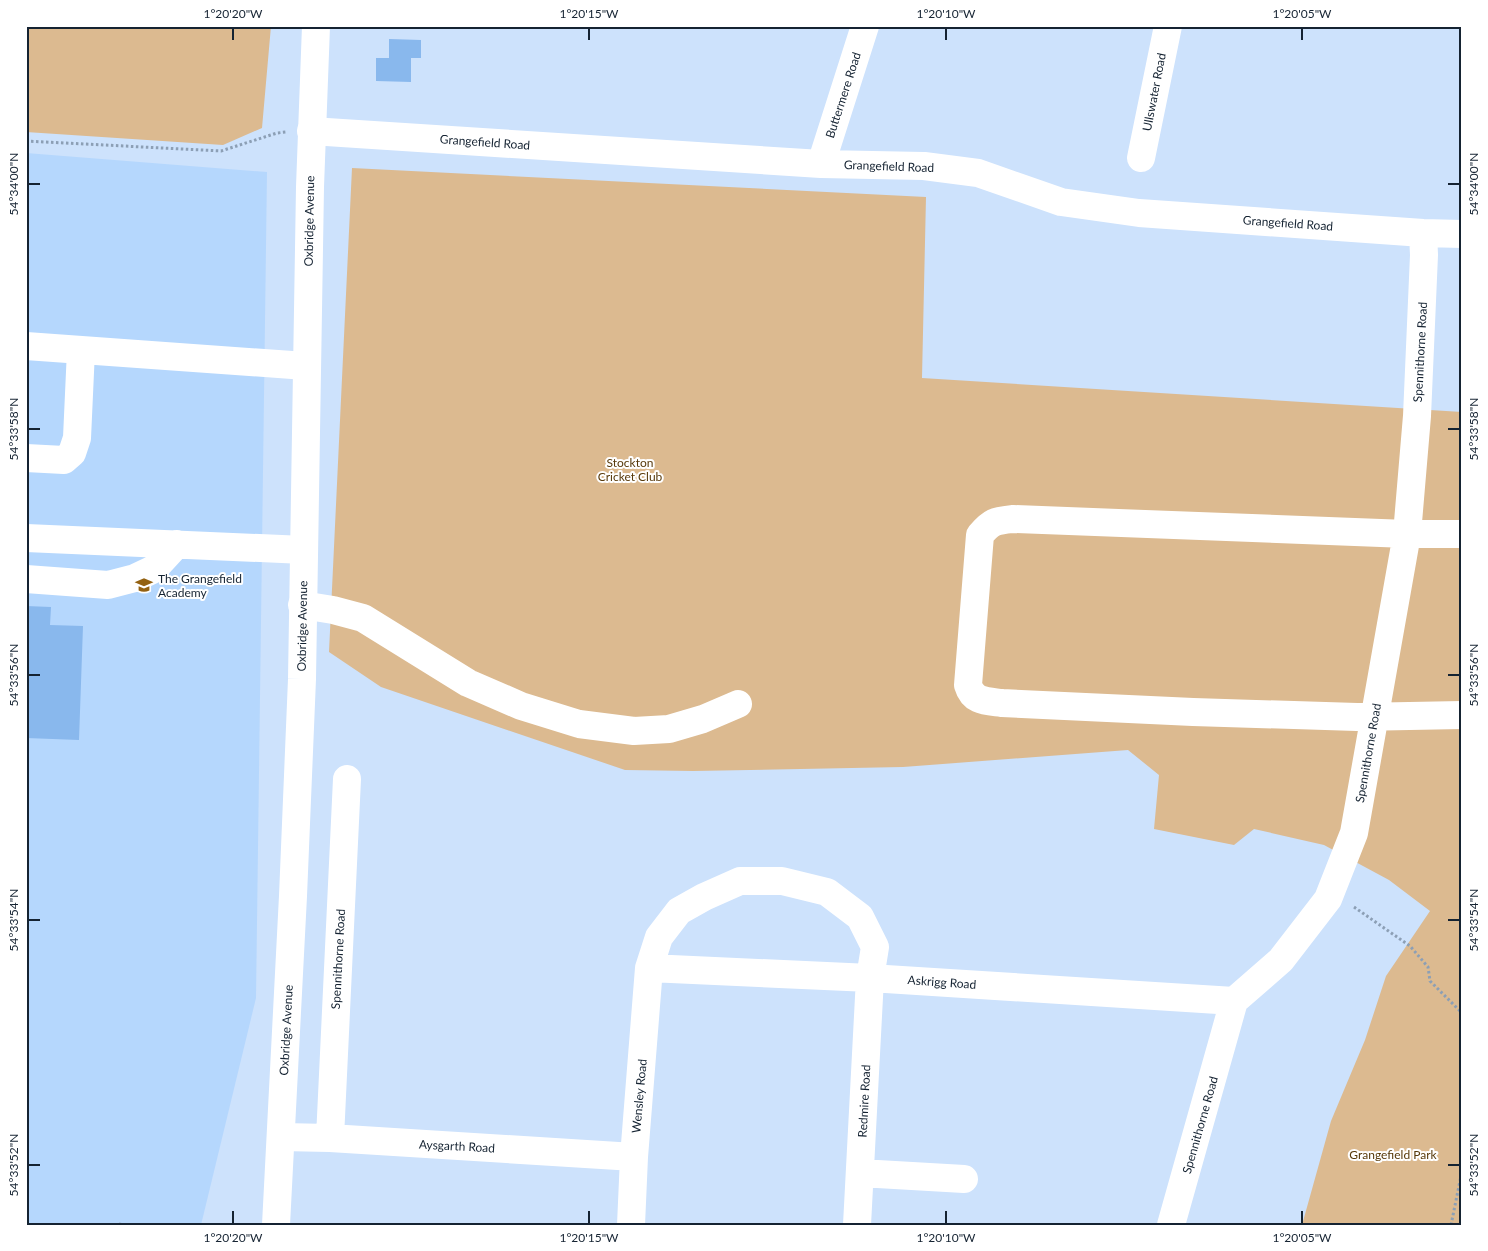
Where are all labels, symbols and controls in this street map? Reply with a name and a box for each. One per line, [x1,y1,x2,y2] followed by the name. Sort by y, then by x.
[203,6,263,21] text: 1°20'20"W
[559,6,619,21] text: 1°20'15"W
[916,6,976,21] text: 1°20'10"W
[1272,6,1332,21] text: 1°20'05"W
[822,50,864,140] street label: Buttermere Road
[1139,52,1169,132] street label: Ullswater Road
[439,131,531,153] street label: Grangefield Road
[6,153,21,215] text: 54°34'00"N
[1466,153,1481,215] text: 54°34'00"N
[844,157,934,175] street label: Grangefield Road
[301,175,317,267] street label: Oxbridge Avenue
[1242,212,1334,234] street label: Grangefield Road
[1410,301,1430,403] street label: Spennithorne Road
[6,398,21,460] text: 54°33'58"N
[1466,398,1481,460] text: 54°33'58"N
[598,455,663,484] park label: Stockton Cricket Club
[158,571,242,600] place label: The Grangefield Academy
[134,575,154,595] school or university icon: The Grangefield Academy
[294,580,310,672] street label: Oxbridge Avenue
[6,644,21,706] text: 54°33'56"N
[1466,644,1481,706] text: 54°33'56"N
[1352,702,1384,804] street label: Spennithorne Road
[6,889,21,951] text: 54°33'54"N
[1466,889,1481,951] text: 54°33'54"N
[328,908,348,1010] street label: Spennithorne Road
[907,972,977,992] street label: Askrigg Road
[276,984,296,1076] street label: Oxbridge Avenue
[628,1058,650,1134] street label: Wensley Road
[855,1064,873,1138] street label: Redmire Road
[1179,1075,1221,1175] street label: Spennithorne Road
[6,1134,21,1196] text: 54°33'52"N
[1466,1134,1481,1196] text: 54°33'52"N
[419,1137,495,1155] street label: Aysgarth Road
[1349,1147,1438,1162] park label: Grangefield Park
[203,1230,263,1245] text: 1°20'20"W
[559,1230,619,1245] text: 1°20'15"W
[916,1230,976,1245] text: 1°20'10"W
[1272,1230,1332,1245] text: 1°20'05"W

